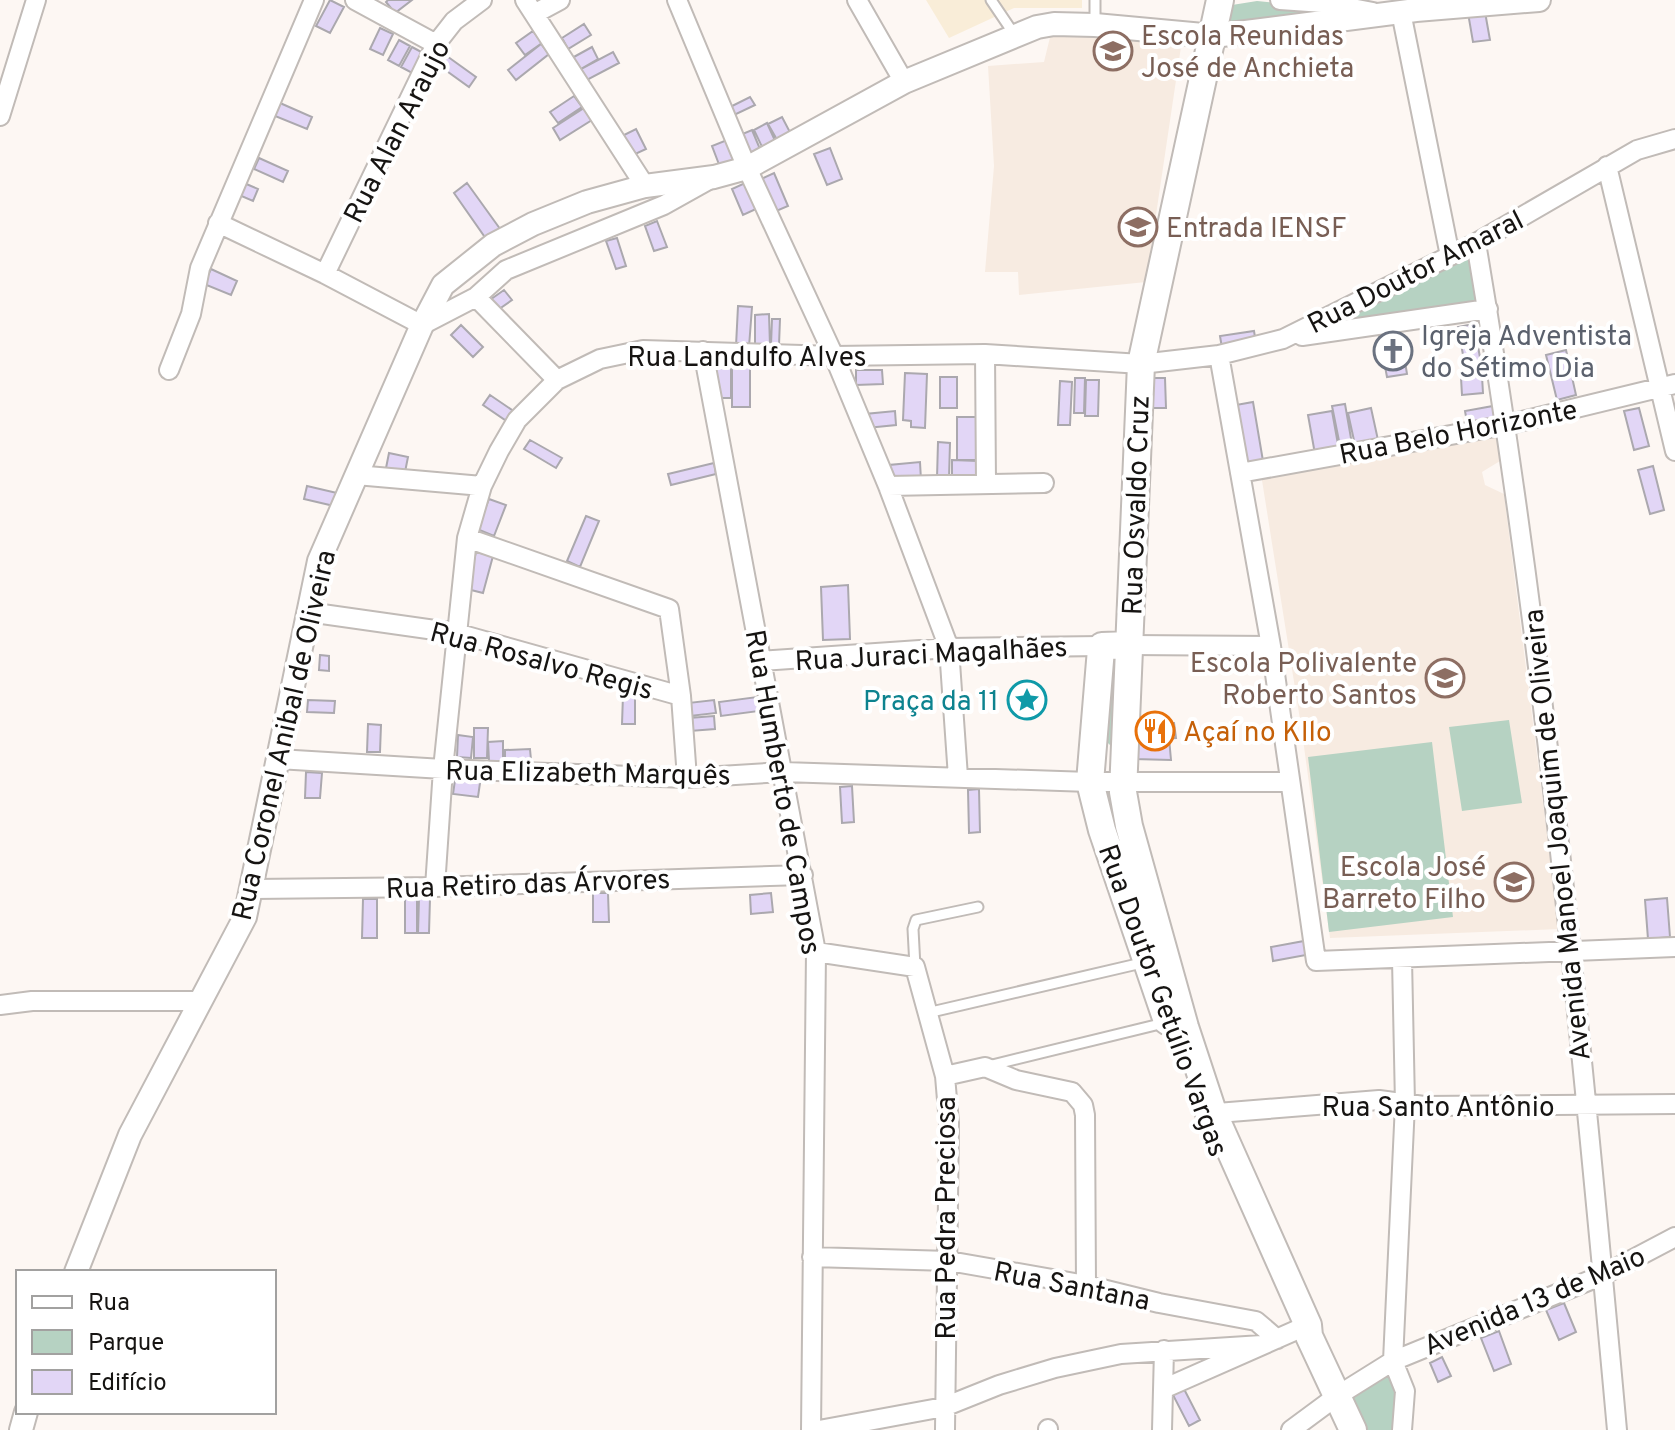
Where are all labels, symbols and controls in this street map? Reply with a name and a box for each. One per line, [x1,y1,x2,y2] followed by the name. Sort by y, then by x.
[1141,20,1354,88] place label: Escola Reunidas José de Anchieta
[1092,30,1134,72] school or university icon: Escola Reunidas José de Anchieta
[337,35,460,230] street label: Rua Alan Araujo
[1302,204,1531,344] street label: Rua Doutor Amaral
[1117,206,1159,248] school or university icon: Entrada IENSF
[1166,212,1347,248] place label: Entrada IENSF
[1421,320,1632,388] place label: Igreja Adventista do Sétimo Dia
[1372,330,1414,372] church icon: Igreja Adventista do Sétimo Dia
[627,341,867,377] street label: Rua Landulfo Alves
[1336,393,1581,475] street label: Rua Belo Horizonte
[1116,394,1160,616] street label: Rua Osvaldo Cruz
[226,547,346,925] street label: Rua Coronel Anibal de Oliveira
[1517,607,1601,1062] street label: Avenida Manoel Joaquim de Oliveira
[426,616,657,710] street label: Rua Rosalvo Regis
[735,627,827,958] street label: Rua Humberto de Campos
[794,631,1068,681] street label: Rua Juraci Magalhães
[1190,647,1417,715] place label: Escola Polivalente Roberto Santos
[1424,657,1466,699] school or university icon: Escola Polivalente Roberto Santos
[1006,679,1048,721] place icon: Praça da 11
[863,685,999,721] place label: Praça da 11
[1134,710,1176,752] restaurant icon: Açaí no KIlo
[1183,716,1332,752] place label: Açaí no KIlo
[445,755,731,795] street label: Rua Elizabeth Marquês
[1088,840,1234,1162] street label: Rua Doutor Getúlio Vargas
[1322,851,1486,919] place label: Escola José Barreto Filho
[385,861,671,909] street label: Rua Retiro das Árvores
[1493,861,1535,903] school or university icon: Escola José Barreto Filho
[1321,1091,1555,1127] street label: Rua Santo Antônio
[930,1096,966,1340] street label: Rua Pedra Preciosa
[1419,1240,1652,1366] street label: Avenida 13 de Maio
[990,1255,1153,1321] street label: Rua Santana
[16,1270,276,1414] legend
[88,1289,130,1319] text: Rua
[88,1329,164,1359] text: Parque
[88,1369,167,1399] text: Edifício

